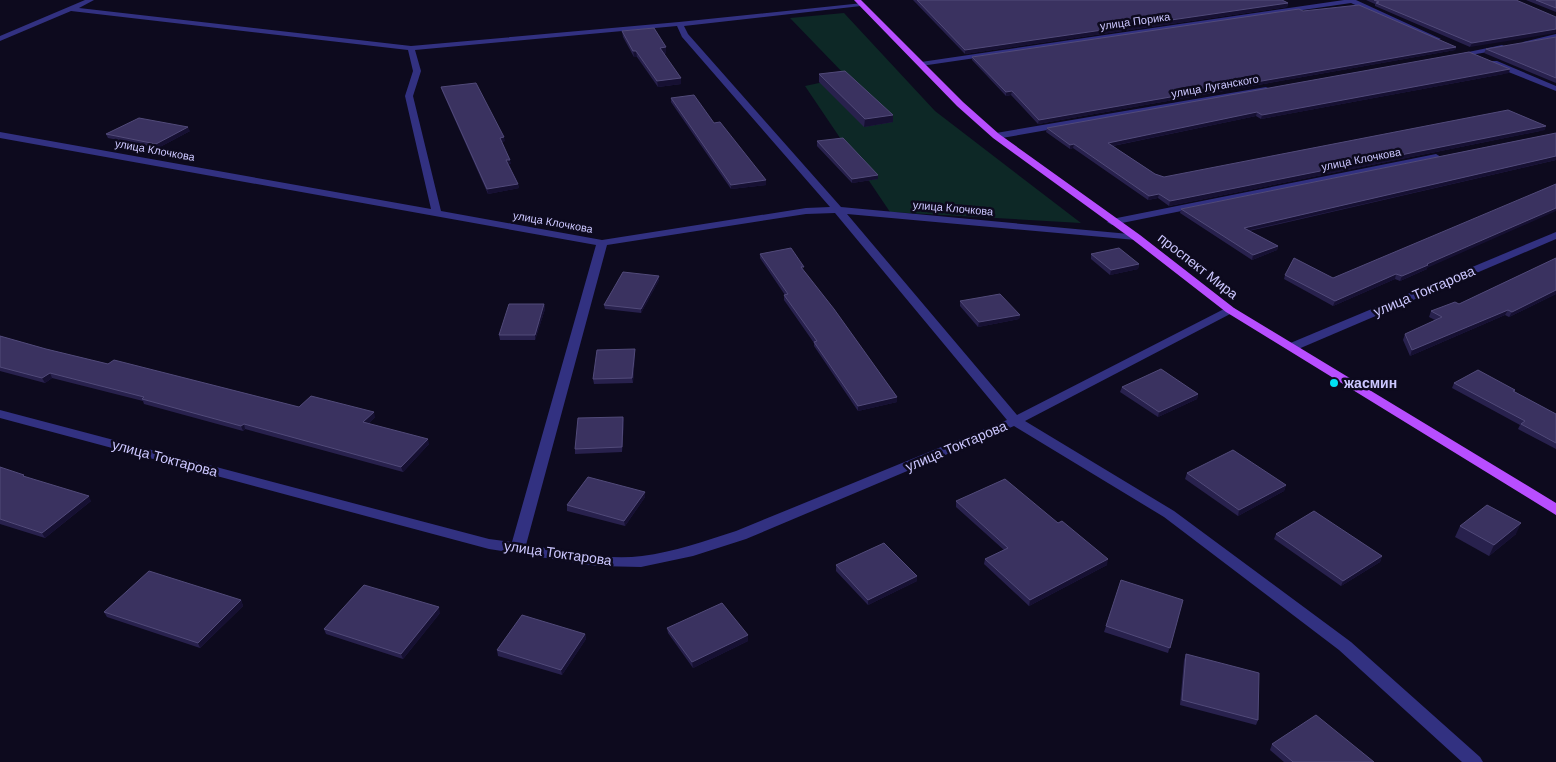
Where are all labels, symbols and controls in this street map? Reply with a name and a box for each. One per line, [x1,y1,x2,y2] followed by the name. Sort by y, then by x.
[1099,10,1172,32] street label: улица Порика
[1170,72,1260,100] street label: улица Луганского
[114,137,197,163] street label: улица Клочкова
[1320,145,1403,173] street label: улица Клочкова
[912,199,995,218] street label: улица Клочкова
[512,209,595,235] street label: улица Клочкова
[1155,230,1241,302] street label: проспект Мира
[1371,262,1477,320] street label: улица Токтарова
[1343,375,1397,391] place label: жасмин
[1328,377,1340,389] marker: жасмин
[903,417,1009,475] street label: улица Токтарова
[110,436,220,480] street label: улица Токтарова
[503,538,613,569] street label: улица Токтарова

